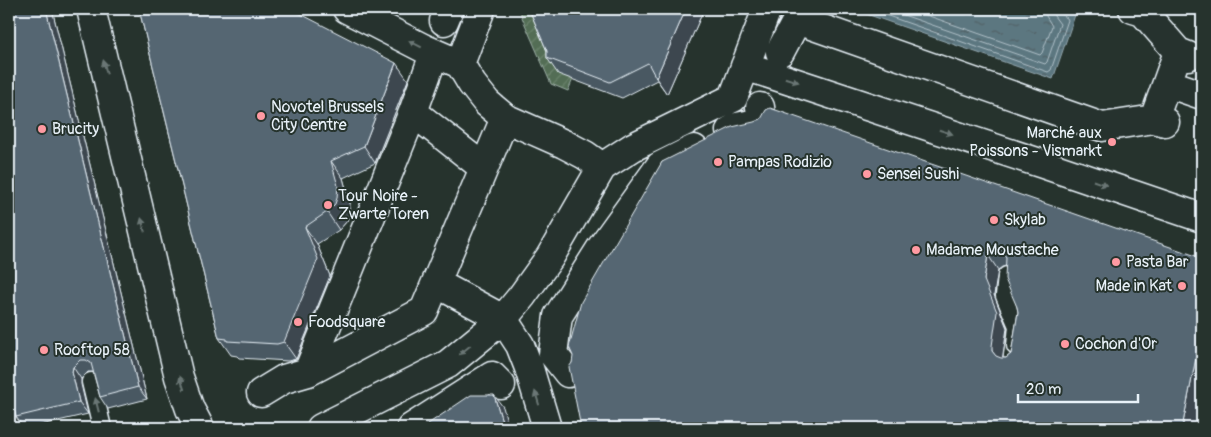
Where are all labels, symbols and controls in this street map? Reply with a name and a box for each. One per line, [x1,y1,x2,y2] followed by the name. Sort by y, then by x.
[408,40,422,48] one-way arrow
[101,60,109,75] one-way arrow
[784,77,799,85] one-way arrow
[271,97,384,135] place label: Novotel Brussels City Centre
[255,110,267,122] marker: Novotel Brussels City Centre
[52,119,99,139] place label: Brucity
[36,123,48,135] marker: Brucity
[969,123,1103,161] place label: Marché aux Poissons - Vismarkt
[939,128,954,136] one-way arrow
[1106,136,1118,148] marker: Marché aux Poissons - Vismarkt
[728,152,832,172] place label: Pampas Rodizio
[712,156,724,168] marker: Pampas Rodizio
[877,164,959,184] place label: Sensei Sushi
[861,168,873,180] marker: Sensei Sushi
[1093,179,1108,187] one-way arrow
[338,186,429,224] place label: Tour Noire - Zwarte Toren
[322,199,334,211] marker: Tour Noire - Zwarte Toren
[1004,210,1046,230] place label: Skylab
[988,214,1000,226] marker: Skylab
[139,218,147,233] one-way arrow
[926,240,1059,260] place label: Madame Moustache
[910,244,922,256] marker: Madame Moustache
[1126,252,1189,272] place label: Pasta Bar
[1110,256,1122,268] marker: Pasta Bar
[1095,276,1173,296] place label: Made in Kat
[1176,280,1188,292] marker: Made in Kat
[308,312,385,332] place label: Foodsquare
[292,316,304,328] marker: Foodsquare
[1075,334,1157,354] place label: Cochon d'Or
[1059,338,1071,350] marker: Cochon d'Or
[54,340,130,360] place label: Rooftop 58
[38,344,50,356] marker: Rooftop 58
[459,344,472,355] one-way arrow
[1018,372,1138,404] scale bar
[177,375,185,390] one-way arrow
[1026,380,1061,399] text: 20 m
[533,390,541,405] one-way arrow
[93,397,101,412] one-way arrow

